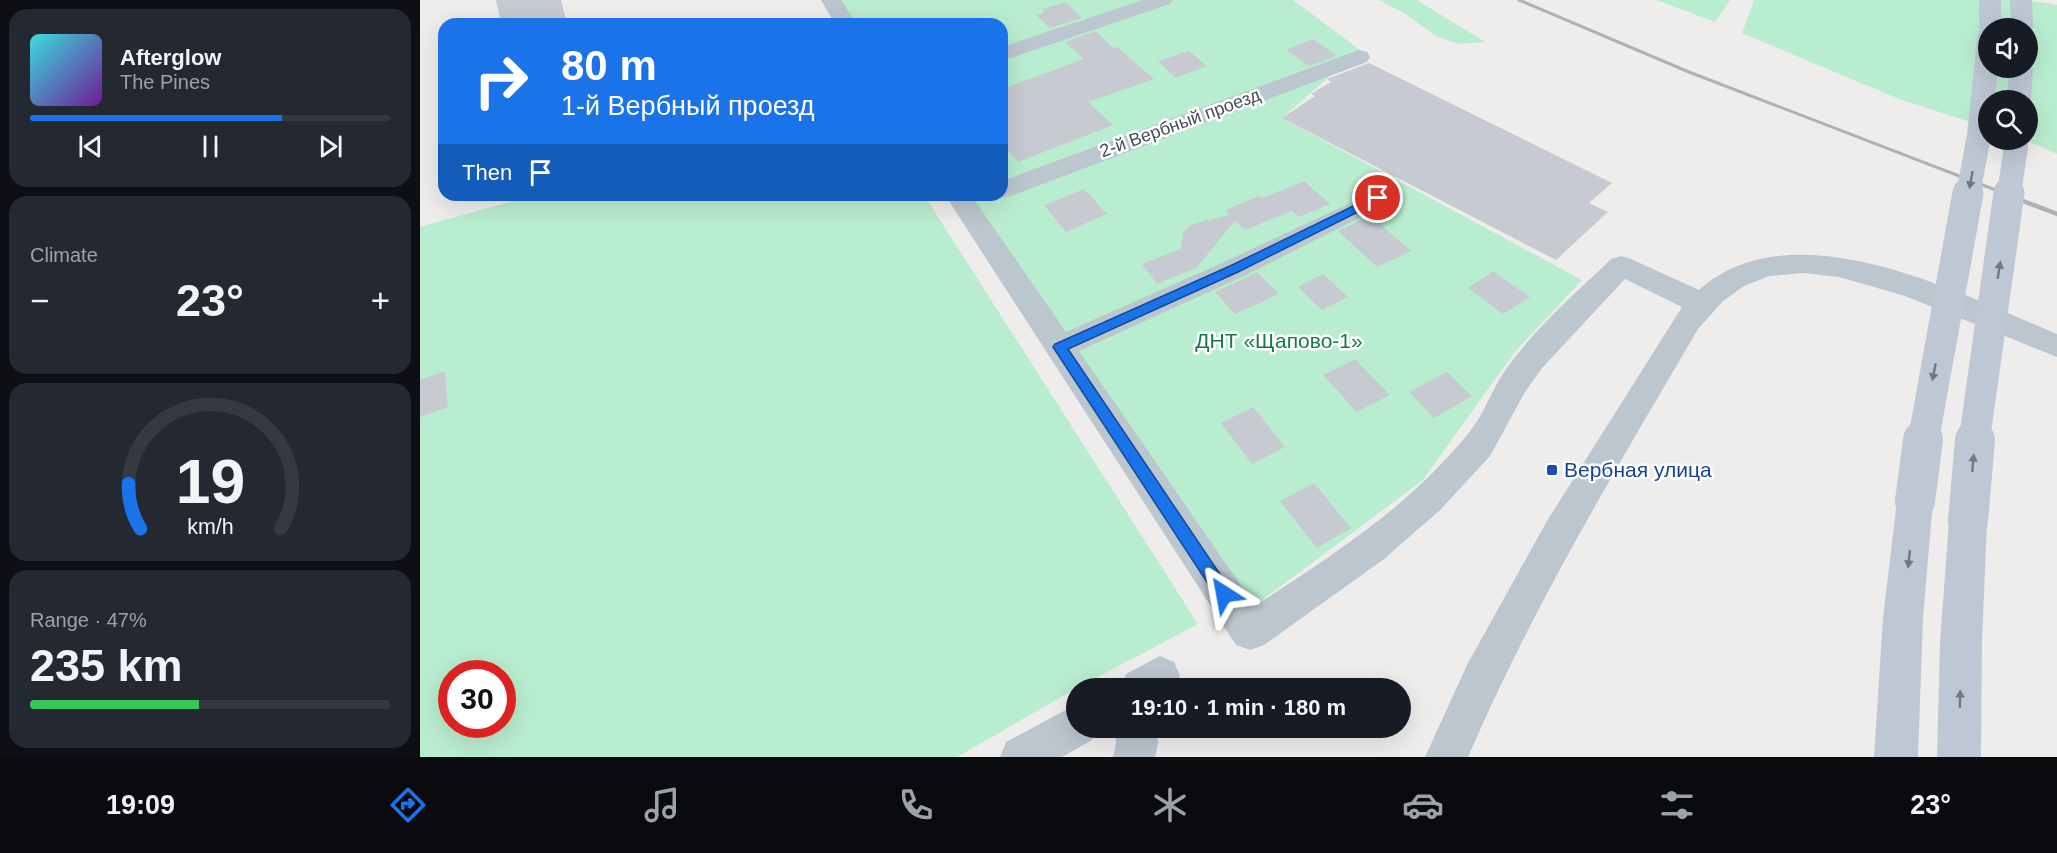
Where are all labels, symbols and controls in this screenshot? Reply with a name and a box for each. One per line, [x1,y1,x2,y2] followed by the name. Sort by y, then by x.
[1978,18,2038,150] map controls
[1978,18,2038,78] button: sound
[462,42,540,120] icon: right
[561,42,657,89] text: 80 m
[120,45,221,70] text: Afterglow
[120,71,210,93] text: The Pines
[1097,85,1263,161] street label: 2-й Вербный проезд
[1978,90,2038,150] button: search
[561,91,815,121] text: 1-й Вербный проезд
[74,130,107,163] icon: previous
[194,130,227,163] icon: pause
[314,130,347,163] icon: next
[524,156,557,189] icon: arrive
[462,160,512,185] text: Then
[1966,171,1975,190] one-way arrow
[1352,172,1403,223] pin
[1361,181,1394,214] icon: arrive
[30,244,98,266] text: Climate
[1994,260,2003,279] one-way arrow
[176,275,244,326] text: 23°
[30,282,49,319] text: −
[371,282,390,319] text: +
[1195,329,1363,352] park label: ДНТ «Щапово-1»
[1929,362,1938,381] one-way arrow
[175,447,245,516] text: 19
[1968,454,1978,473] one-way arrow
[1564,458,1712,481] place label: Вербная улица
[1545,463,1559,477] marker: Вербная улица
[187,515,233,539] text: km/h
[1904,550,1914,569] one-way arrow
[1192,562,1256,626] position arrow
[30,609,147,631] text: Range · 47%
[30,640,183,691] text: 235 km
[438,660,516,738] speed limit sign: 30
[1955,689,1965,708] one-way arrow
[1131,695,1346,720] text: 19:10 · 1 min · 180 m
[387,784,429,826] icon: directions
[641,784,683,826] icon: music
[895,784,937,826] icon: phone
[1149,784,1191,826] icon: climate
[1402,784,1444,826] icon: car
[1656,784,1698,826] icon: filters
[106,790,175,820] text: 19:09
[1910,790,1951,820] text: 23°

